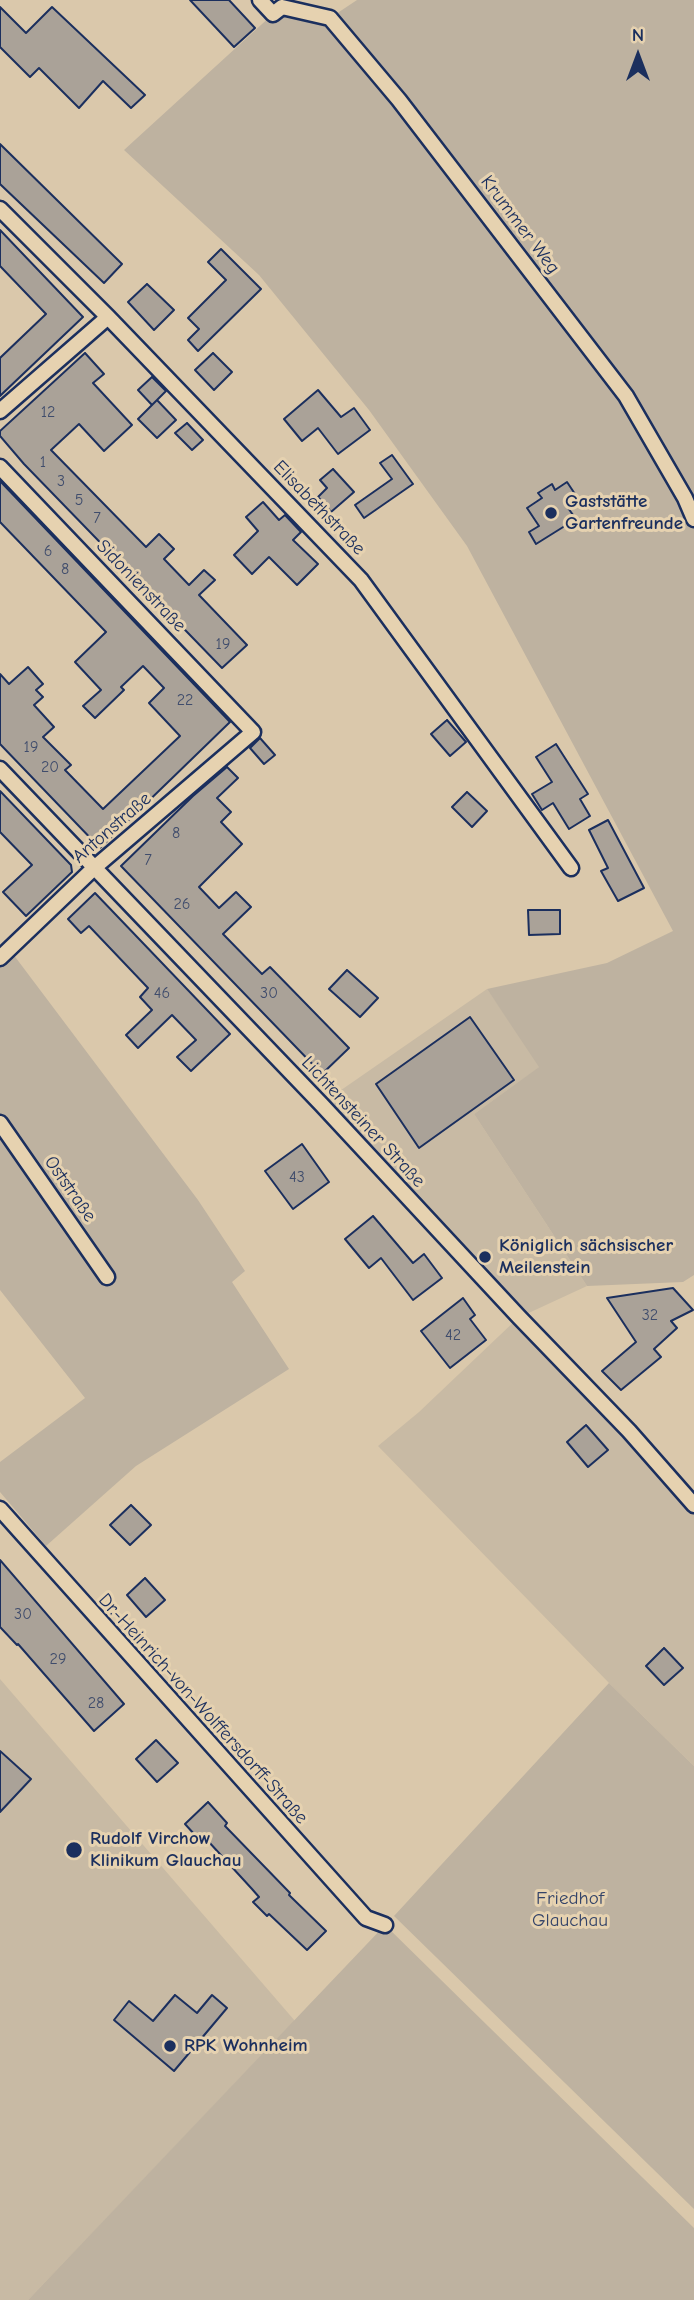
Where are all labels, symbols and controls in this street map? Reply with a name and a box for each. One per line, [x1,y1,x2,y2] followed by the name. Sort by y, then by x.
[603,21,673,91] north arrow
[632,24,644,46] text: N
[476,171,564,279] street label: Krummer Weg
[41,402,55,422] house number: 12
[40,452,46,472] house number: 1
[268,456,370,560] street label: Elisabethstraße
[57,471,65,491] house number: 3
[75,490,83,510] house number: 5
[565,491,683,535] place label: Gaststätte Gartenfreunde
[543,505,559,521] marker: Gaststätte Gartenfreunde
[93,508,101,528] house number: 7
[91,535,191,637] street label: Sidonienstraße
[44,541,52,561] house number: 6
[61,559,69,579] house number: 8
[216,634,230,654] house number: 19
[177,690,193,710] house number: 22
[24,737,38,757] house number: 19
[41,757,59,777] house number: 20
[68,788,156,868] street label: Antonstraße
[172,823,180,843] house number: 8
[144,850,152,870] house number: 7
[173,894,191,914] house number: 26
[154,983,170,1003] house number: 46
[260,983,278,1003] house number: 30
[296,1052,430,1192] street label: Lichtensteiner Straße
[39,1152,101,1226] street label: Oststraße
[289,1167,305,1187] house number: 43
[499,1235,673,1279] place label: Königlich sächsischer Meilenstein
[477,1249,493,1265] marker: Königlich sächsischer Meilenstein
[642,1305,658,1325] house number: 32
[445,1325,461,1345] house number: 42
[93,1589,313,1829] street label: Dr.-Heinrich-von-Wolffersdorff-Straße
[14,1604,32,1624] house number: 30
[50,1649,66,1669] house number: 29
[88,1693,104,1713] house number: 28
[90,1828,242,1872] place label: Rudolf Virchow Klinikum Glauchau
[64,1840,84,1860] marker: Rudolf Virchow Klinikum Glauchau
[532,1888,608,1932] park label: Friedhof Glauchau
[184,2035,308,2057] place label: RPK Wohnheim
[162,2038,178,2054] marker: RPK Wohnheim

